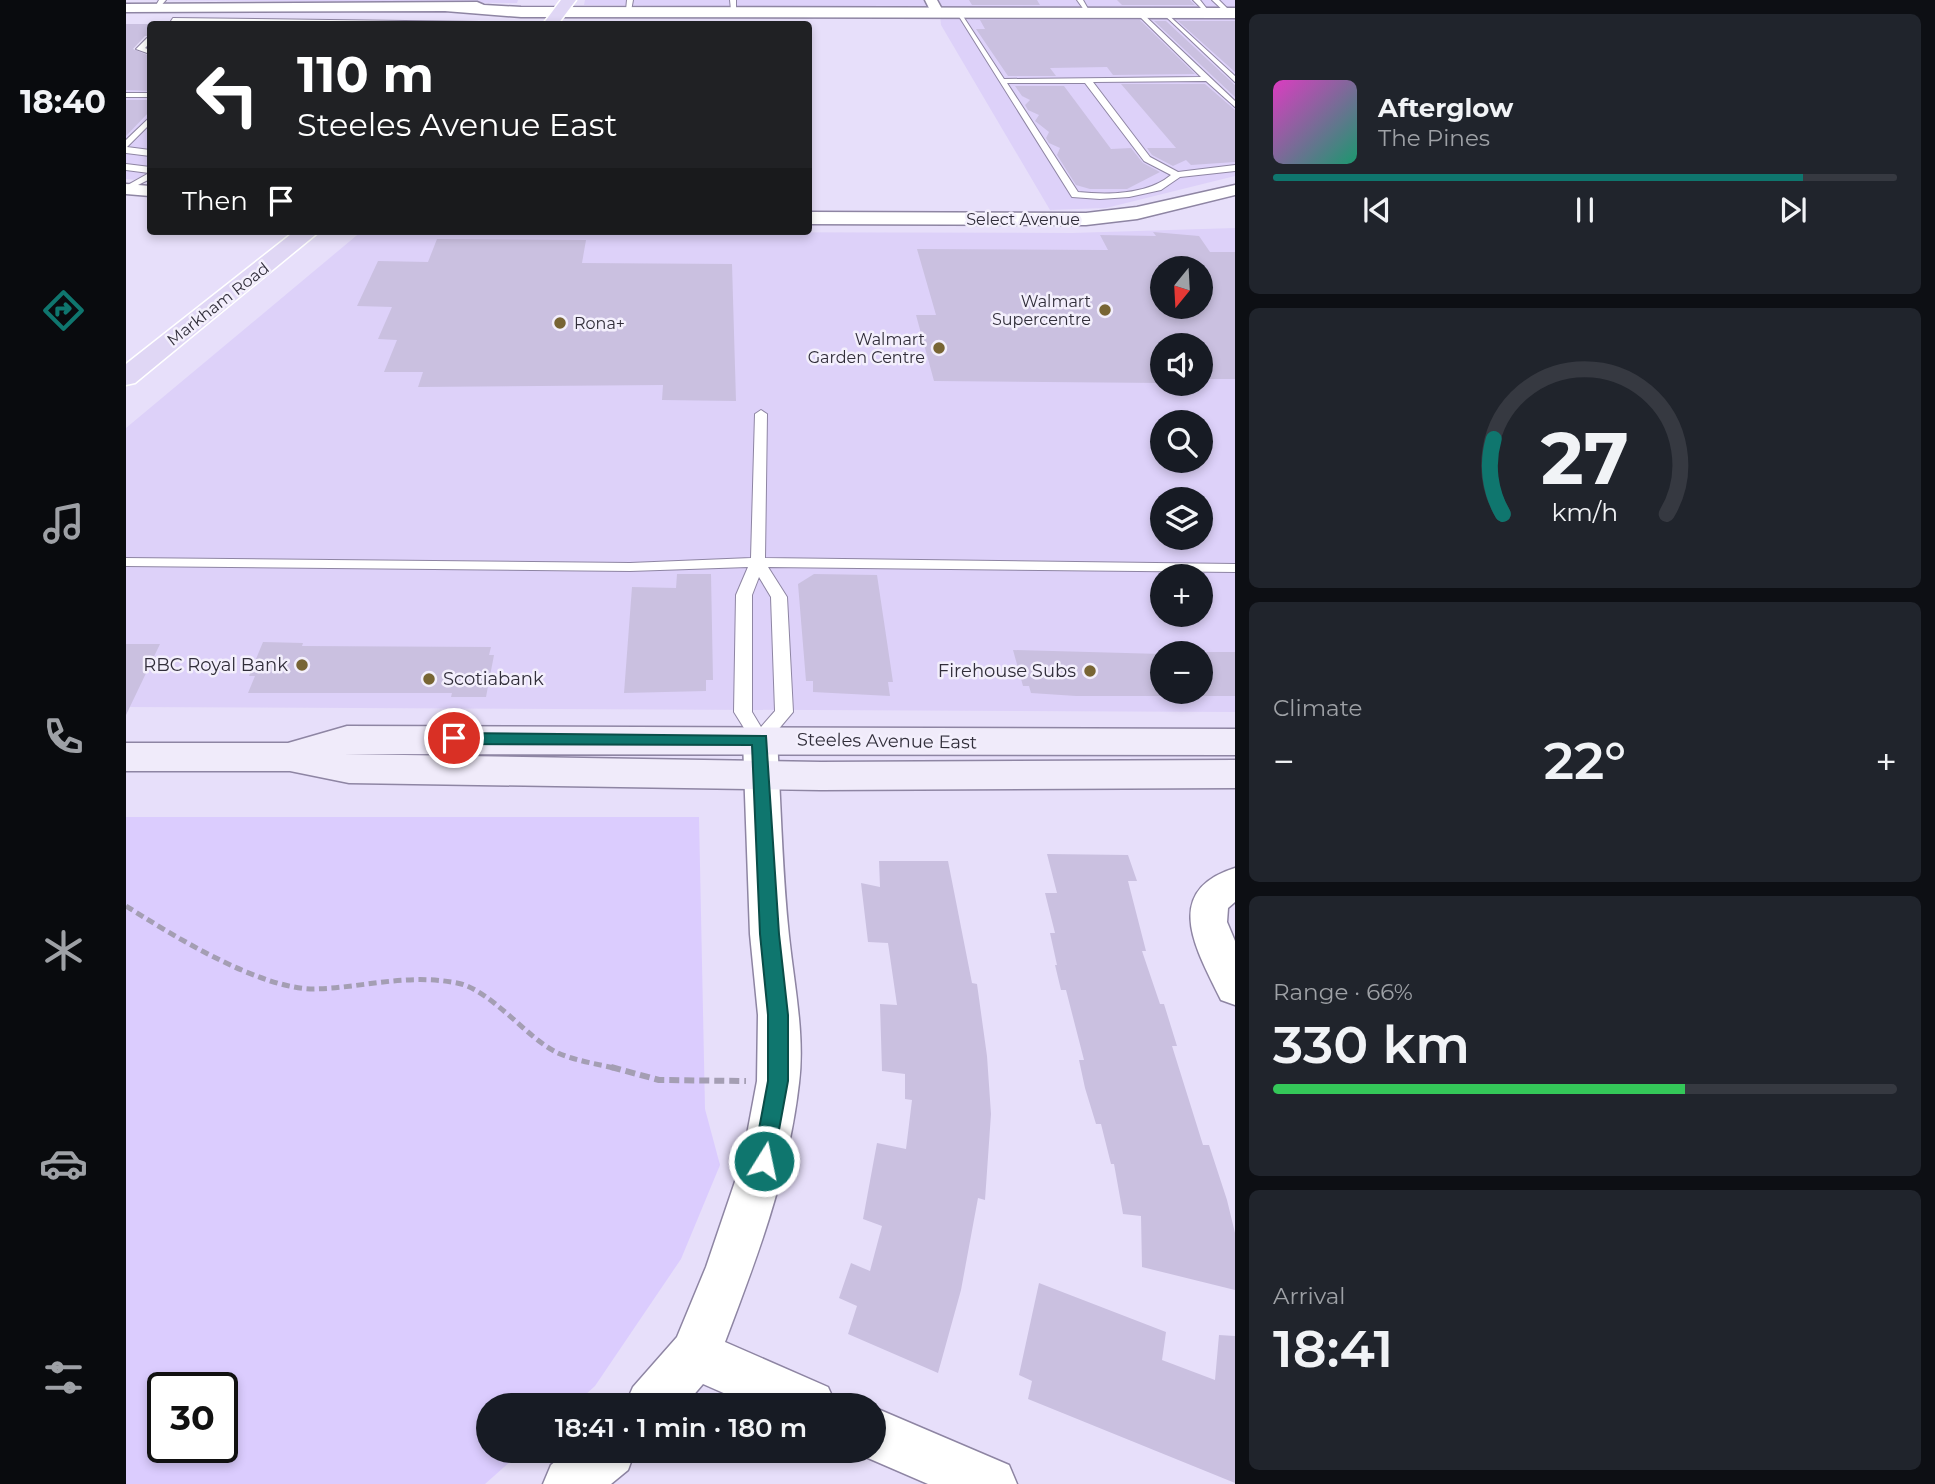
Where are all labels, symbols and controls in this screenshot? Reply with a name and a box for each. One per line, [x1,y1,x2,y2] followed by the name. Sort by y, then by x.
[297,45,434,104] text: 110 m
[182,49,273,140] icon: left
[20,82,106,121] text: 18:40
[1378,92,1513,124] text: Afterglow
[297,105,617,144] text: Steeles Avenue East
[1378,124,1490,152] text: The Pines
[262,182,300,220] icon: arrive
[182,185,248,217] text: Then
[1358,191,1396,229] icon: previous
[1566,191,1604,229] icon: pause
[1774,191,1812,229] icon: next
[966,210,1080,229] street label: Select Avenue
[1150,256,1213,318] north arrow
[1150,256,1213,704] map controls
[163,258,273,350] street label: Markham Road
[39,286,88,335] icon: directions
[992,292,1091,329] place label: Walmart Supercentre
[1097,302,1113,318] marker: Walmart Supercentre
[574,314,625,333] place label: Rona+
[552,315,568,331] marker: Rona+
[808,330,925,367] place label: Walmart Garden Centre
[1150,333,1213,396] button: sound
[931,340,947,356] marker: Walmart Garden Centre
[1150,410,1213,473] button: search
[1541,414,1629,502] text: 27
[1150,487,1213,550] button: layers
[1552,497,1618,527] text: km/h
[39,499,88,548] icon: music
[1150,564,1213,627] button: +
[1150,641,1213,704] button: −
[143,654,288,676] place label: RBC Royal Bank
[294,657,310,673] marker: RBC Royal Bank
[938,660,1076,682] place label: Firehouse Subs
[1082,663,1098,679] marker: Firehouse Subs
[443,668,544,690] place label: Scotiabank
[421,671,437,687] marker: Scotiabank
[1273,694,1362,722] text: Climate
[424,708,484,768] pin
[39,712,88,761] icon: phone
[435,719,473,757] icon: arrive
[797,728,977,754] street label: Steeles Avenue East
[1544,729,1626,792] text: 22°
[1273,738,1295,785] text: −
[1875,738,1897,785] text: +
[39,926,88,975] icon: climate
[1273,978,1413,1006] text: Range · 66%
[1273,1013,1470,1076] text: 330 km
[727,1124,801,1198] position arrow
[39,1139,88,1188] icon: car
[1273,1282,1346,1310] text: Arrival
[1273,1317,1393,1380] text: 18:41
[39,1353,88,1402] icon: filters
[147,1372,238,1463] speed limit sign: 30
[555,1412,807,1444] text: 18:41 · 1 min · 180 m

